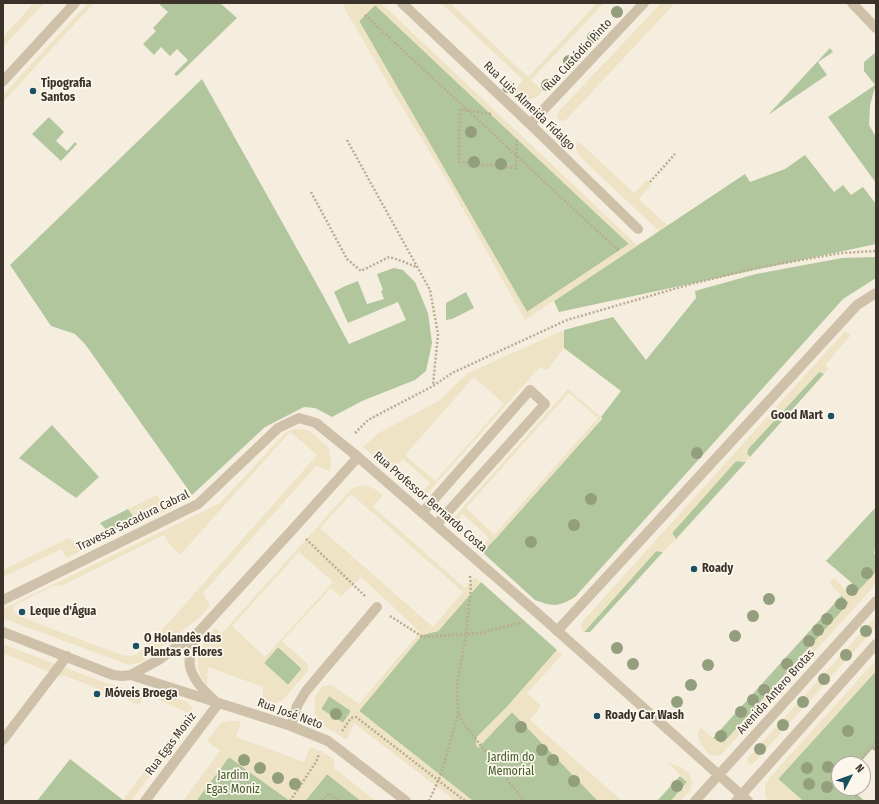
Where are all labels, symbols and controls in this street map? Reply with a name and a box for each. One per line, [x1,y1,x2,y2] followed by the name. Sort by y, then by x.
[541,16,615,94] street label: Rua Custódio Pinto
[480,59,578,153] street label: Rua Luis Almeida Fidalgo
[41,77,91,105] place label: Tipografia Santos
[28,86,38,96] marker: Tipografia Santos
[771,409,823,423] place label: Good Mart
[826,411,836,421] marker: Good Mart
[370,449,490,555] street label: Rua Professor Bernardo Costa
[74,487,192,555] street label: Travessa Sacadura Cabral
[702,562,733,576] place label: Roady
[689,564,699,574] marker: Roady
[30,605,96,619] place label: Leque d'Água
[17,607,27,617] marker: Leque d'Água
[144,632,222,660] place label: O Holandês das Plantas e Flores
[131,641,141,651] marker: O Holandês das Plantas e Flores
[734,647,818,737] street label: Avenida Antero Brotas
[105,687,177,701] place label: Móveis Broega
[92,689,102,699] marker: Móveis Broega
[255,696,325,732] street label: Rua José Neto
[605,709,684,723] place label: Roady Car Wash
[143,710,199,778] street label: Rua Egas Moniz
[592,711,602,721] marker: Roady Car Wash
[487,751,535,779] park label: Jardim do Memorial
[831,756,871,796] north arrow
[853,762,867,775] text: N
[206,769,260,797] park label: Jardim Egas Moniz

